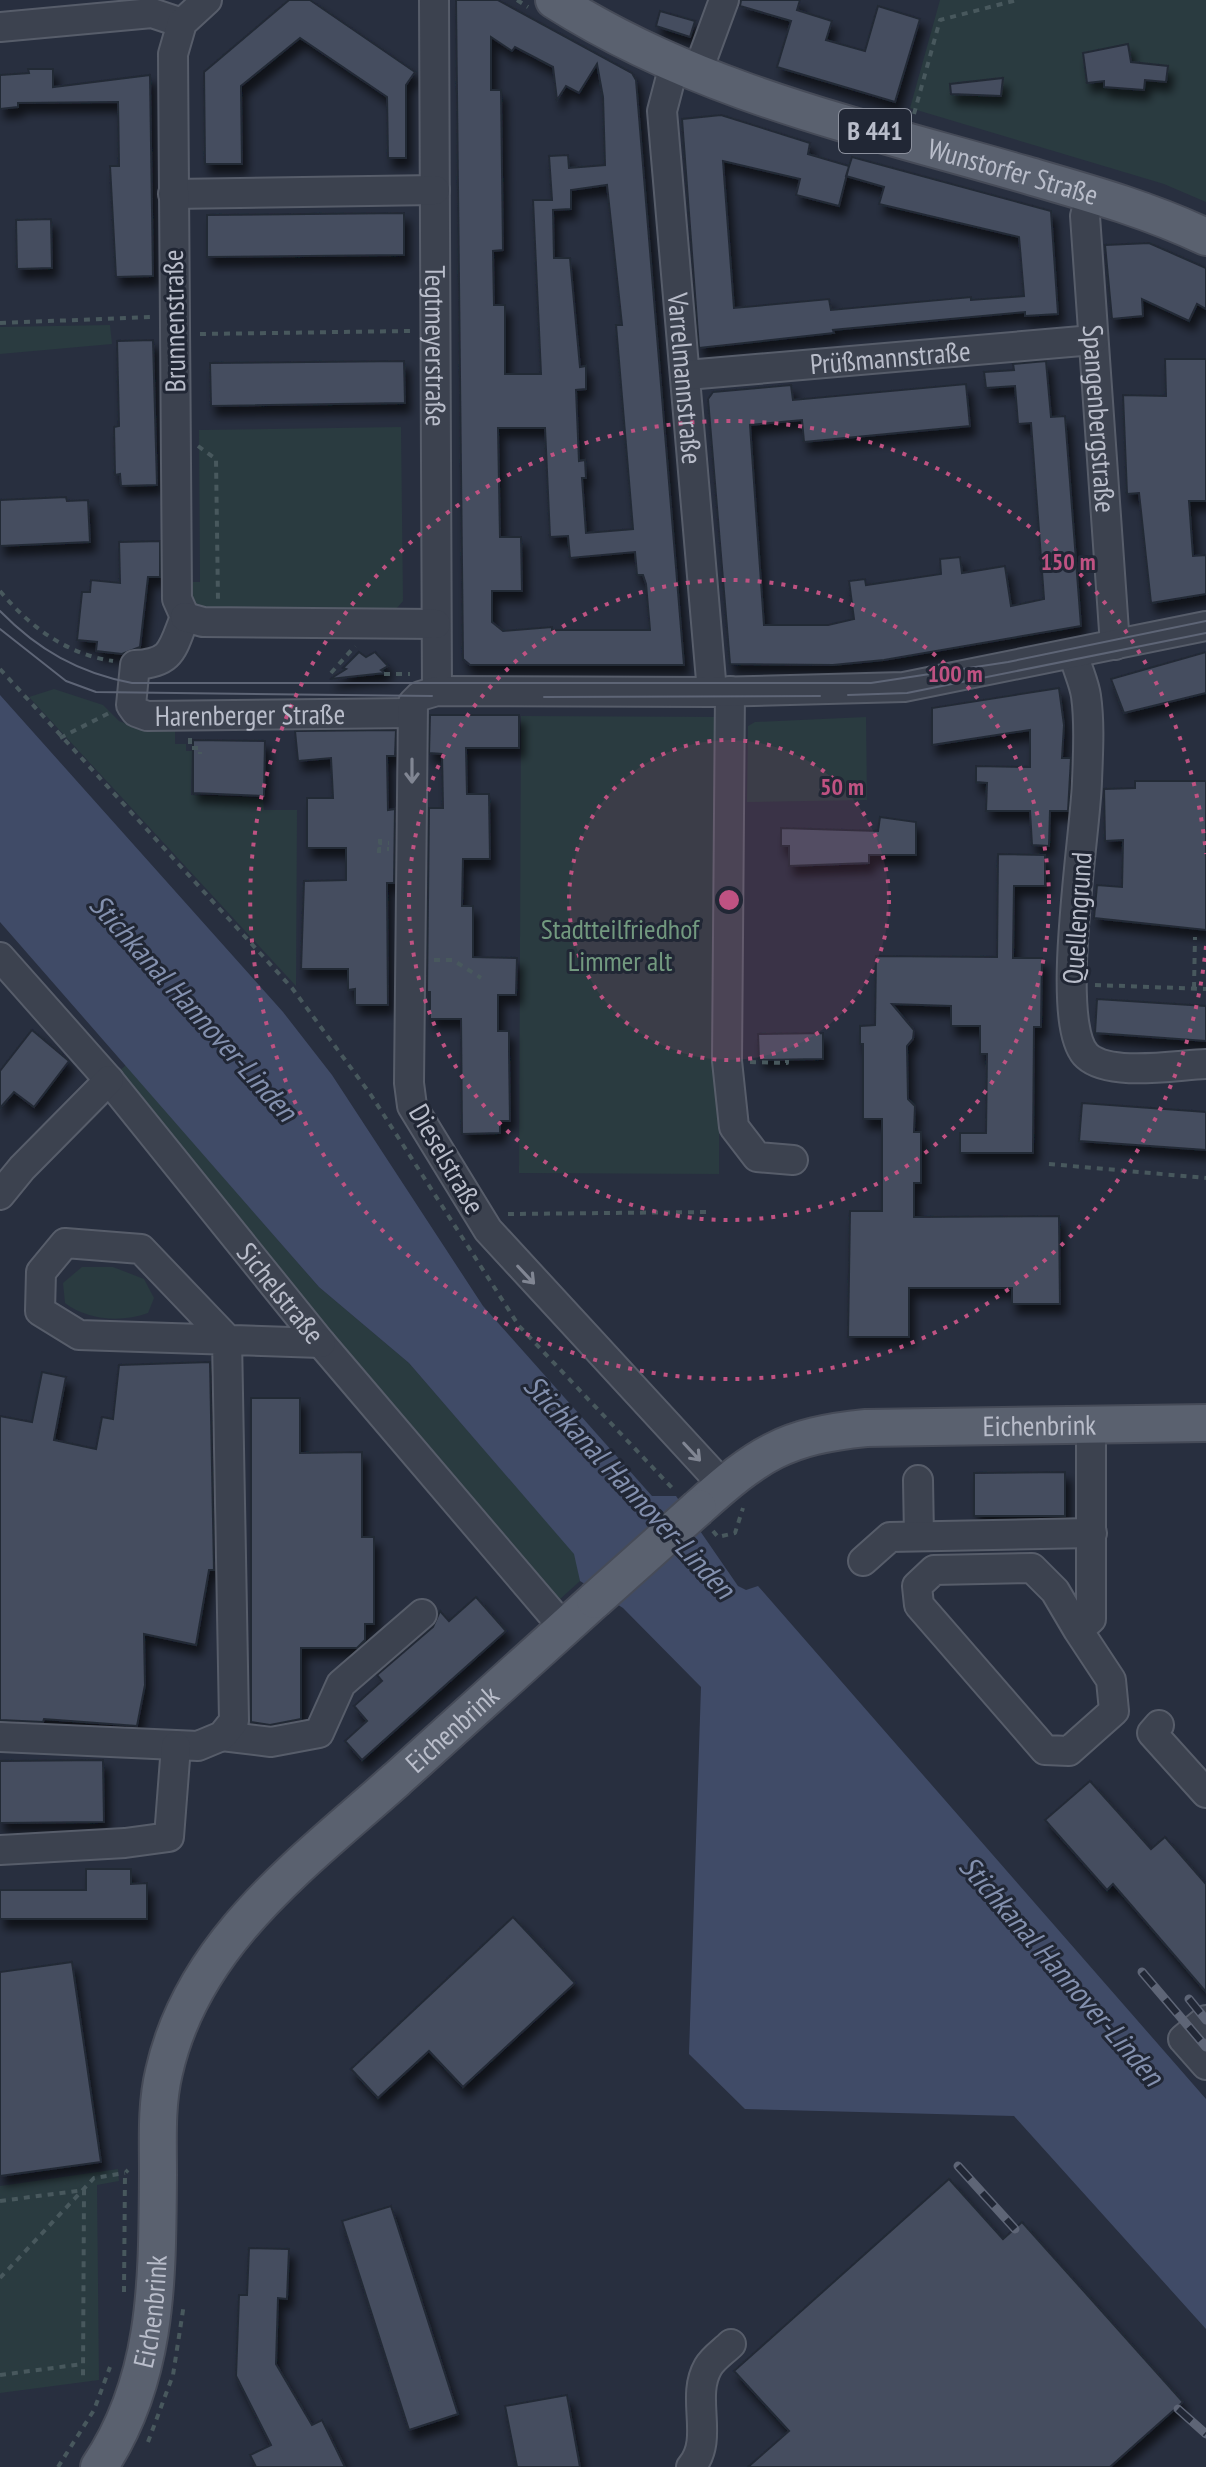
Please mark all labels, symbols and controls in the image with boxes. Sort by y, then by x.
road number: B 441 [839,109,911,153]
street label: Wunstorfer Straße [924,129,1103,213]
street label: Brunnenstraße [154,249,193,393]
street label: Tegtmeyerstraße [417,265,455,427]
street label: Varrelmannstraße [660,290,711,466]
street label: Spangenbergstraße [1075,323,1125,514]
street label: Prüßmannstraße [809,332,972,382]
text: 150 m [1040,546,1096,577]
text: 100 m [927,658,983,689]
street label: Harenberger Straße [155,695,345,734]
one-way arrow [404,757,420,784]
text: 50 m [820,771,864,802]
street label: Quellengrund [1053,851,1100,985]
water label: Stichkanal Hannover-Linden [82,885,308,1130]
centre of rings [715,886,743,914]
park label: Stadtteilfriedhof Limmer alt [541,910,701,979]
street label: Dieselstraße [401,1097,494,1220]
street label: Sichelstraße [229,1235,333,1351]
one-way arrow [516,1264,534,1284]
water label: Stichkanal Hannover-Linden [516,1366,745,1608]
street label: Eichenbrink [982,1406,1096,1444]
one-way arrow [683,1441,701,1461]
street label: Eichenbrink [397,1677,506,1780]
water label: Stichkanal Hannover-Linden [952,1847,1174,2095]
street label: Eichenbrink [124,2254,175,2371]

